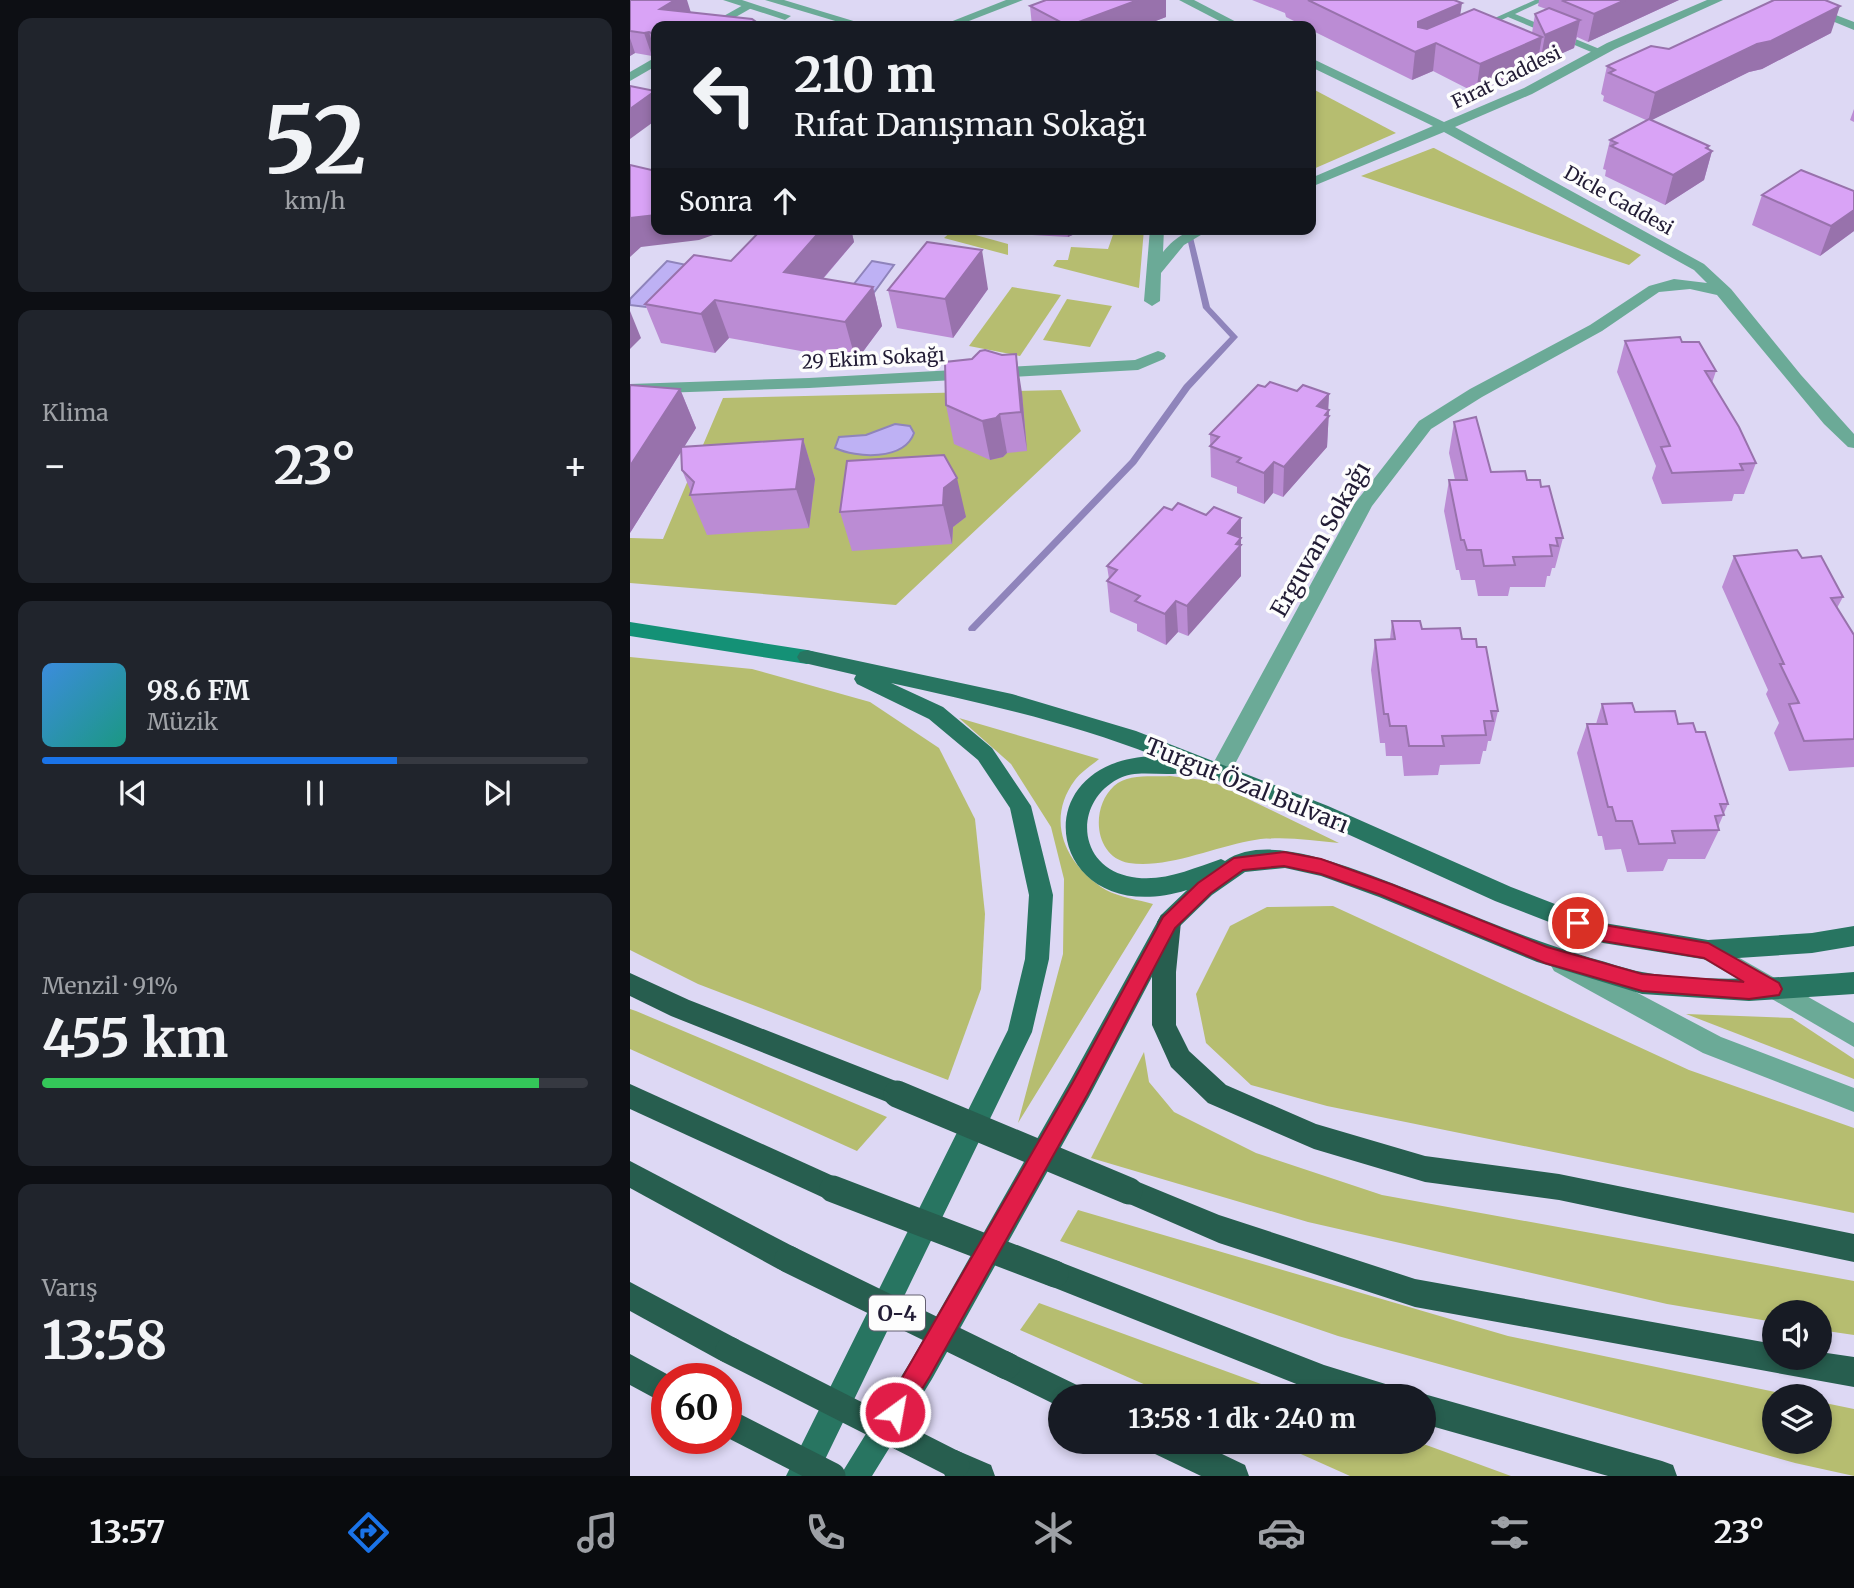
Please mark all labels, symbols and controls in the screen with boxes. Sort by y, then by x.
street label: Fırat Caddesi [1447,40,1565,114]
text: 210 m [794,44,935,105]
icon: left [679,49,770,140]
text: 52 [263,83,367,198]
text: Rıfat Danışman Sokağı [794,105,1147,145]
street label: Dicle Caddesi [1560,160,1678,240]
icon: ahead [766,182,804,220]
text: Sonra [679,185,752,218]
text: km/h [285,186,345,215]
street label: 29 Ekim Sokağı [801,342,945,374]
text: Klima [42,398,109,427]
text: 23° [274,433,356,498]
text: − [42,442,67,489]
text: + [563,442,588,489]
street label: Erguvan Sokağı [1264,456,1376,622]
text: 98.6 FM [147,674,250,707]
text: Müzik [147,707,218,736]
street label: Turgut Özal Bulvarı [1141,731,1353,839]
icon: previous [114,774,152,812]
icon: pause [296,774,334,812]
icon: next [478,774,516,812]
pin [1548,893,1608,953]
icon: arrive [1559,904,1597,942]
text: Menzil · 91% [42,971,178,1000]
text: 455 km [42,1006,228,1071]
text: Varış [42,1273,98,1302]
road number: O-4 [869,1296,925,1330]
map controls [1762,1300,1832,1454]
button: sound [1762,1300,1832,1370]
text: 13:58 [42,1308,167,1373]
speed limit sign: 60 [651,1363,742,1454]
position arrow [858,1375,932,1449]
button: layers [1762,1384,1832,1454]
text: 13:58 · 1 dk · 240 m [1128,1402,1356,1435]
icon: directions [344,1508,393,1557]
icon: music [573,1508,622,1557]
icon: phone [801,1508,850,1557]
icon: climate [1029,1508,1078,1557]
icon: car [1257,1508,1306,1557]
icon: filters [1485,1508,1534,1557]
text: 13:57 [90,1512,165,1552]
text: 23° [1714,1512,1764,1552]

